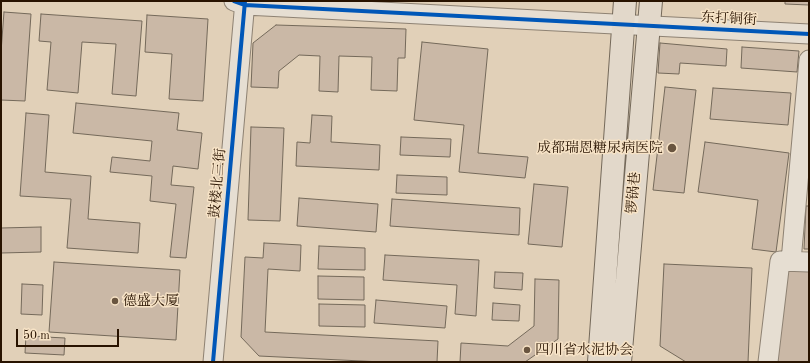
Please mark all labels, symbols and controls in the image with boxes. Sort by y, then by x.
street label: 东打铜街 [701,9,757,29]
place label: 成都瑞恩糖尿病医院 [537,140,663,156]
marker: 成都瑞恩糖尿病医院 [666,142,678,154]
street label: 鼓楼北三街 [207,147,229,219]
street label: 锣锅巷 [624,171,644,215]
place label: 德盛大厦 [123,293,179,309]
marker: 德盛大厦 [110,296,120,306]
scale bar [18,321,121,347]
text: 50 m [23,330,50,342]
place label: 四川省水泥协会 [535,342,633,358]
marker: 四川省水泥协会 [522,345,532,355]

